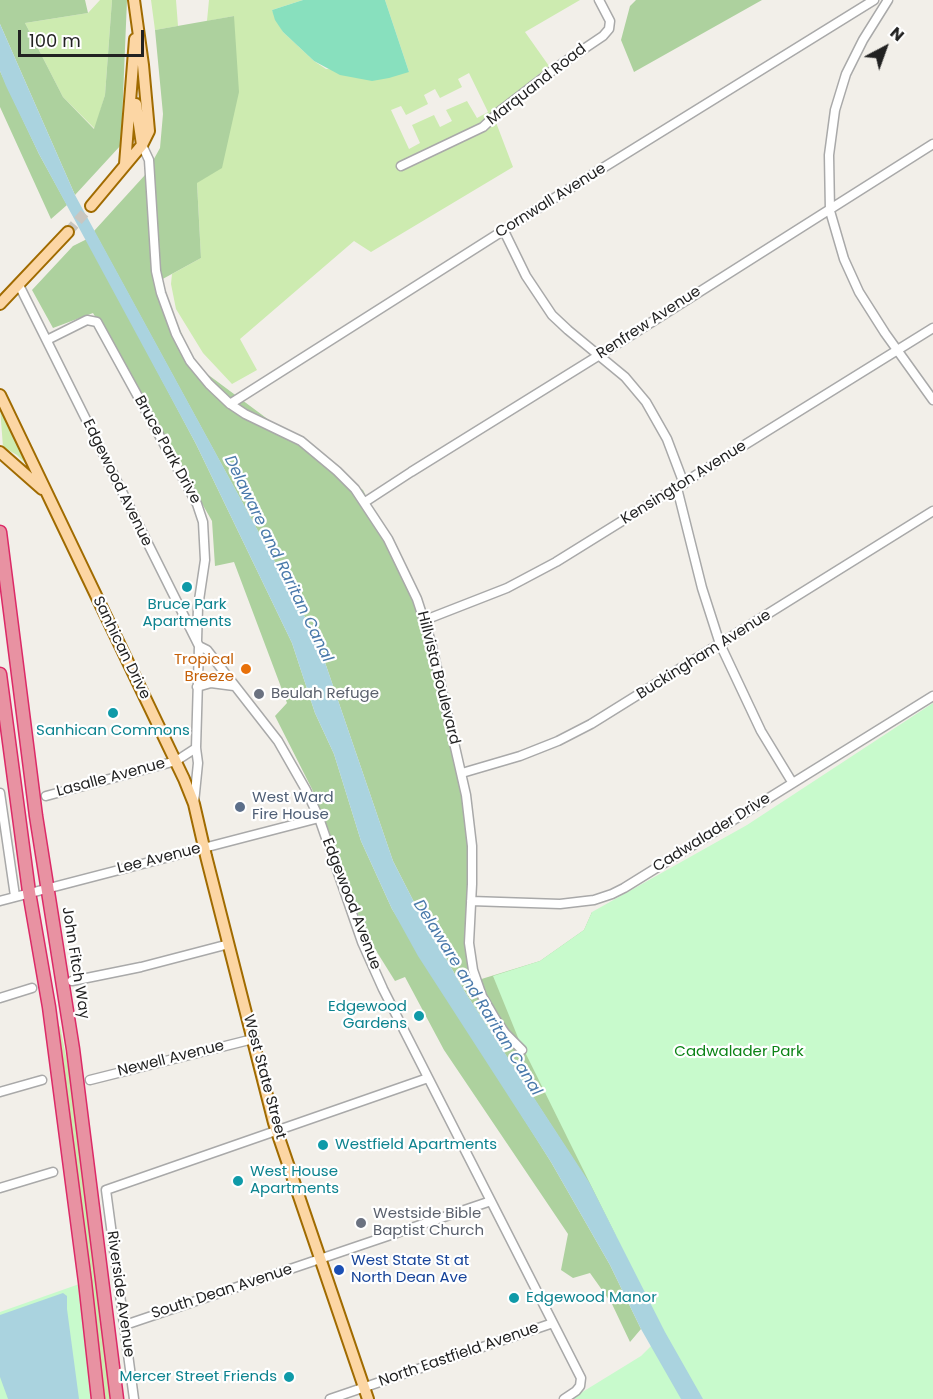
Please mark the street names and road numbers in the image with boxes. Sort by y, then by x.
street label: Marquand Road [484,41,590,129]
street label: Cornwall Avenue [493,160,609,242]
street label: Renfrew Avenue [594,283,704,363]
street label: Bruce Park Drive [130,393,204,507]
street label: Edgewood Avenue [78,416,156,550]
street label: Kensington Avenue [618,437,750,529]
street label: Sanhican Drive [88,594,154,702]
street label: Buckingham Avenue [634,606,774,704]
street label: Hillvista Boulevard [413,610,463,746]
street label: Lasalle Avenue [55,755,167,801]
street label: Cadwalader Drive [650,790,774,876]
street label: Edgewood Avenue [318,836,384,972]
street label: Lee Avenue [115,840,203,878]
street label: John Fitch Way [57,906,93,1020]
street label: West State Street [239,1013,289,1141]
street label: Newell Avenue [116,1037,226,1081]
street label: Riverside Avenue [102,1230,138,1358]
street label: South Dean Avenue [149,1261,295,1323]
street label: North Eastfield Avenue [377,1319,541,1391]

